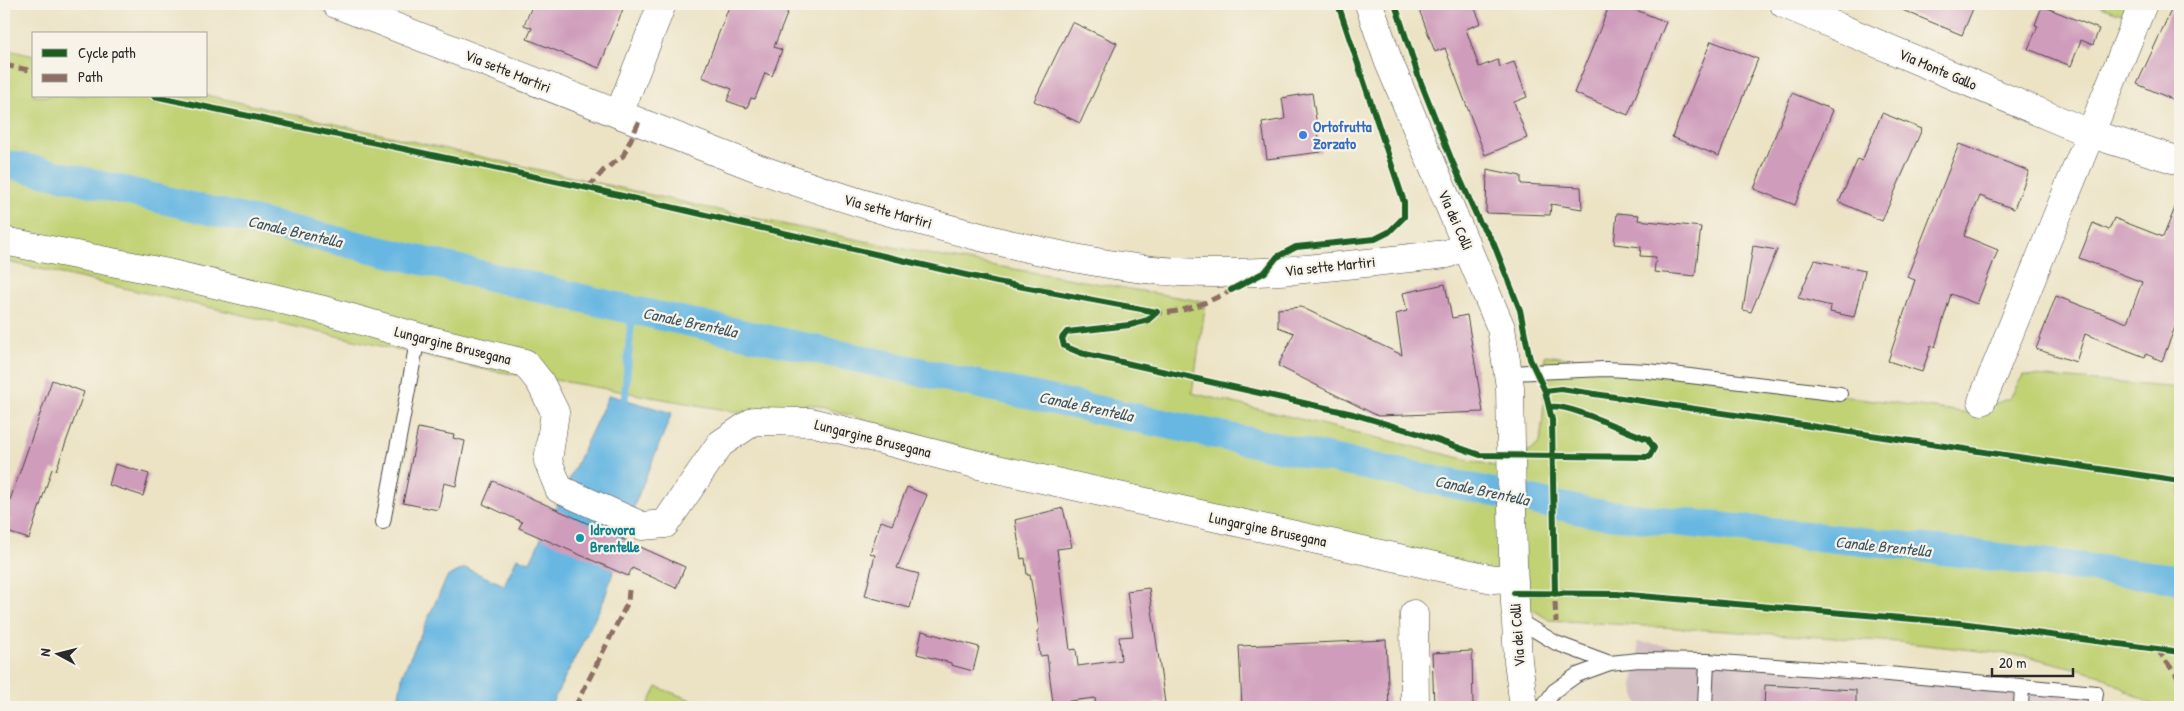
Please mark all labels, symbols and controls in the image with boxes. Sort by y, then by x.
legend [32,32,208,98]
text: Cycle path [78,42,136,63]
street label: Via Monte Gallo [1896,43,1980,95]
street label: Via sette Martiri [462,44,554,98]
text: Path [78,66,103,87]
place label: Ortofrutta Zorzato [1313,116,1372,154]
marker: Ortofrutta Zorzato [1297,129,1309,141]
street label: Via dei Colli [1433,187,1479,253]
street label: Via sette Martiri [841,188,935,234]
water label: Canale Brentella [246,210,346,253]
street label: Via sette Martiri [1284,251,1376,281]
water label: Canale Brentella [641,301,741,343]
street label: Lungargine Brusegana [393,320,514,370]
water label: Canale Brentella [1037,385,1137,427]
street label: Lungargine Brusegana [813,413,934,463]
water label: Canale Brentella [1433,469,1533,511]
street label: Lungargine Brusegana [1207,506,1329,552]
place label: Idrovora Brentelle [590,519,640,557]
water label: Canale Brentella [1834,530,1933,562]
marker: Idrovora Brentelle [574,532,586,544]
street label: Via dei Colli [1504,602,1530,668]
north arrow [32,628,82,678]
scale bar [1992,646,2073,678]
text: N [35,647,55,657]
text: 20 m [1999,652,2026,673]

